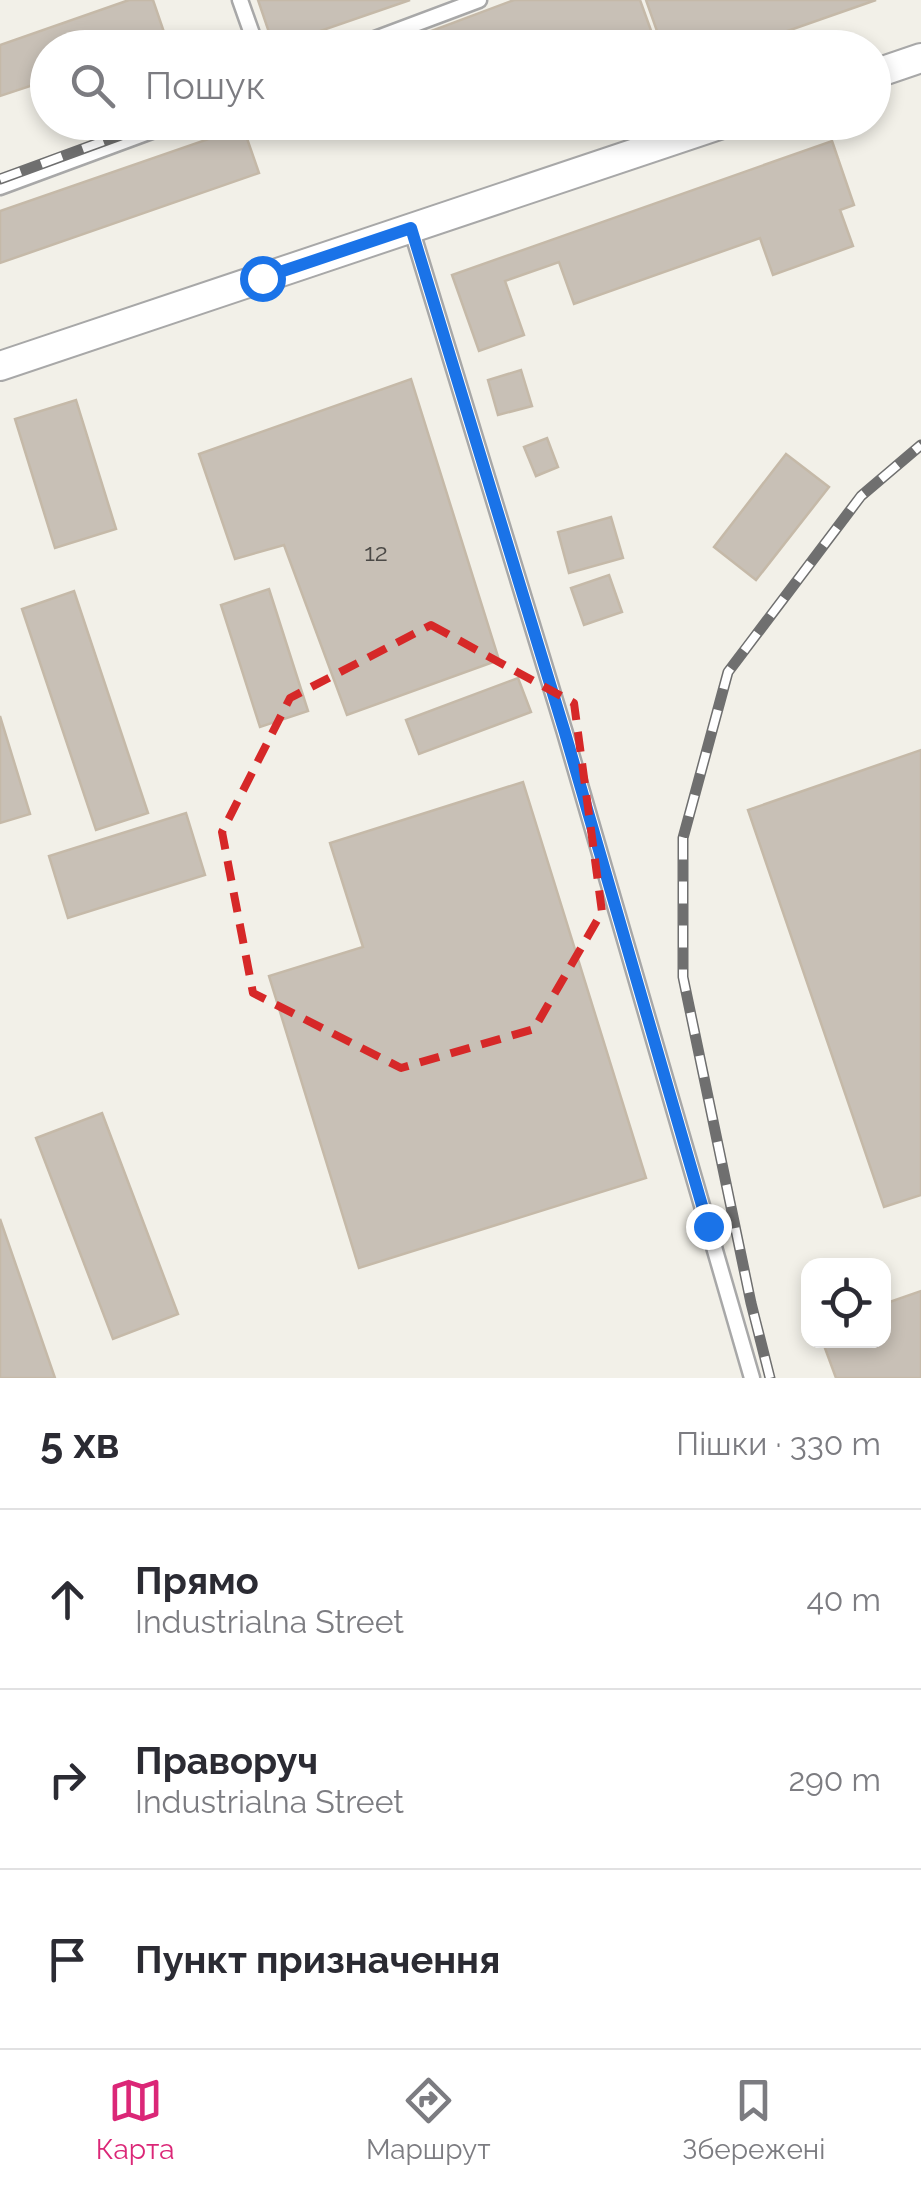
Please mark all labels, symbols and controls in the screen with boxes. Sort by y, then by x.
search box [30,30,891,140]
icon: search [65,58,120,113]
text: Пошук [145,63,265,108]
route start [240,256,286,302]
house number: 12 [364,537,388,567]
route end [686,1204,732,1250]
map controls [801,1258,891,1348]
button: locate [801,1258,891,1348]
text: 5 хв [40,1419,119,1468]
text: Пішки · 330 m [676,1425,881,1462]
text: Прямо [135,1558,259,1603]
icon: ahead [40,1572,95,1627]
text: 40 m [806,1581,881,1618]
text: Industrialna Street [135,1603,404,1640]
text: Праворуч [135,1738,318,1783]
icon: right [40,1752,95,1807]
text: 290 m [788,1761,881,1798]
text: Industrialna Street [135,1783,404,1820]
icon: arrive [40,1932,95,1987]
text: Пункт призначення [135,1937,500,1982]
tab: Карта [96,2073,175,2166]
tab: Маршрут [366,2073,491,2166]
tab: Збережені [682,2073,825,2166]

